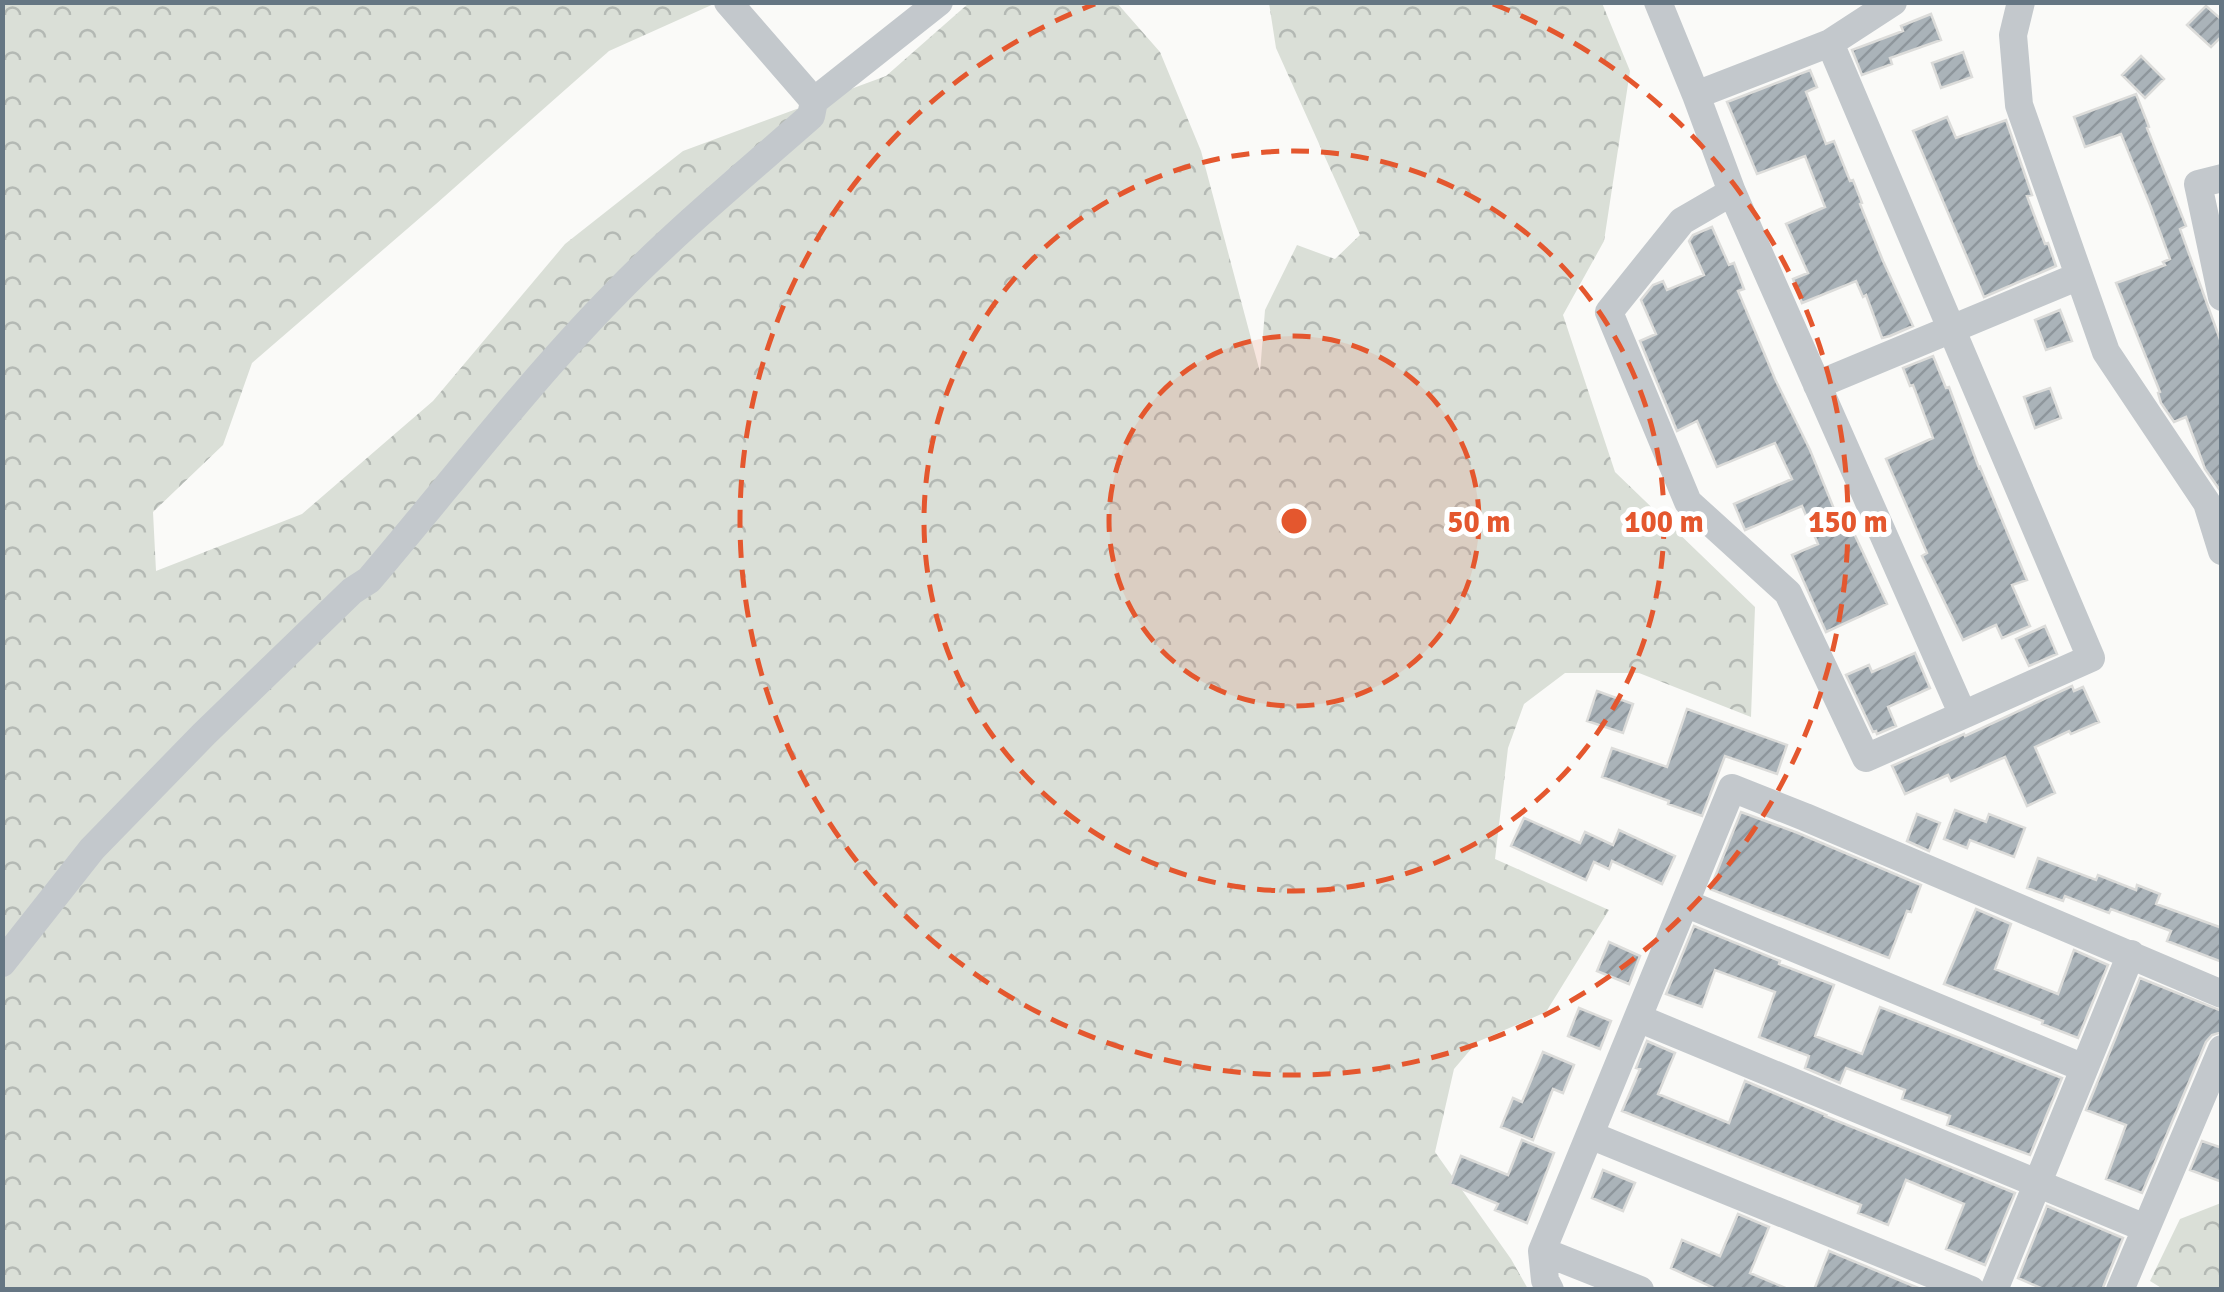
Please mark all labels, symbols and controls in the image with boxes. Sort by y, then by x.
centre of rings [1276,503,1312,539]
text: 50 m [1447,504,1511,541]
text: 100 m [1624,504,1704,541]
text: 150 m [1808,504,1888,541]

